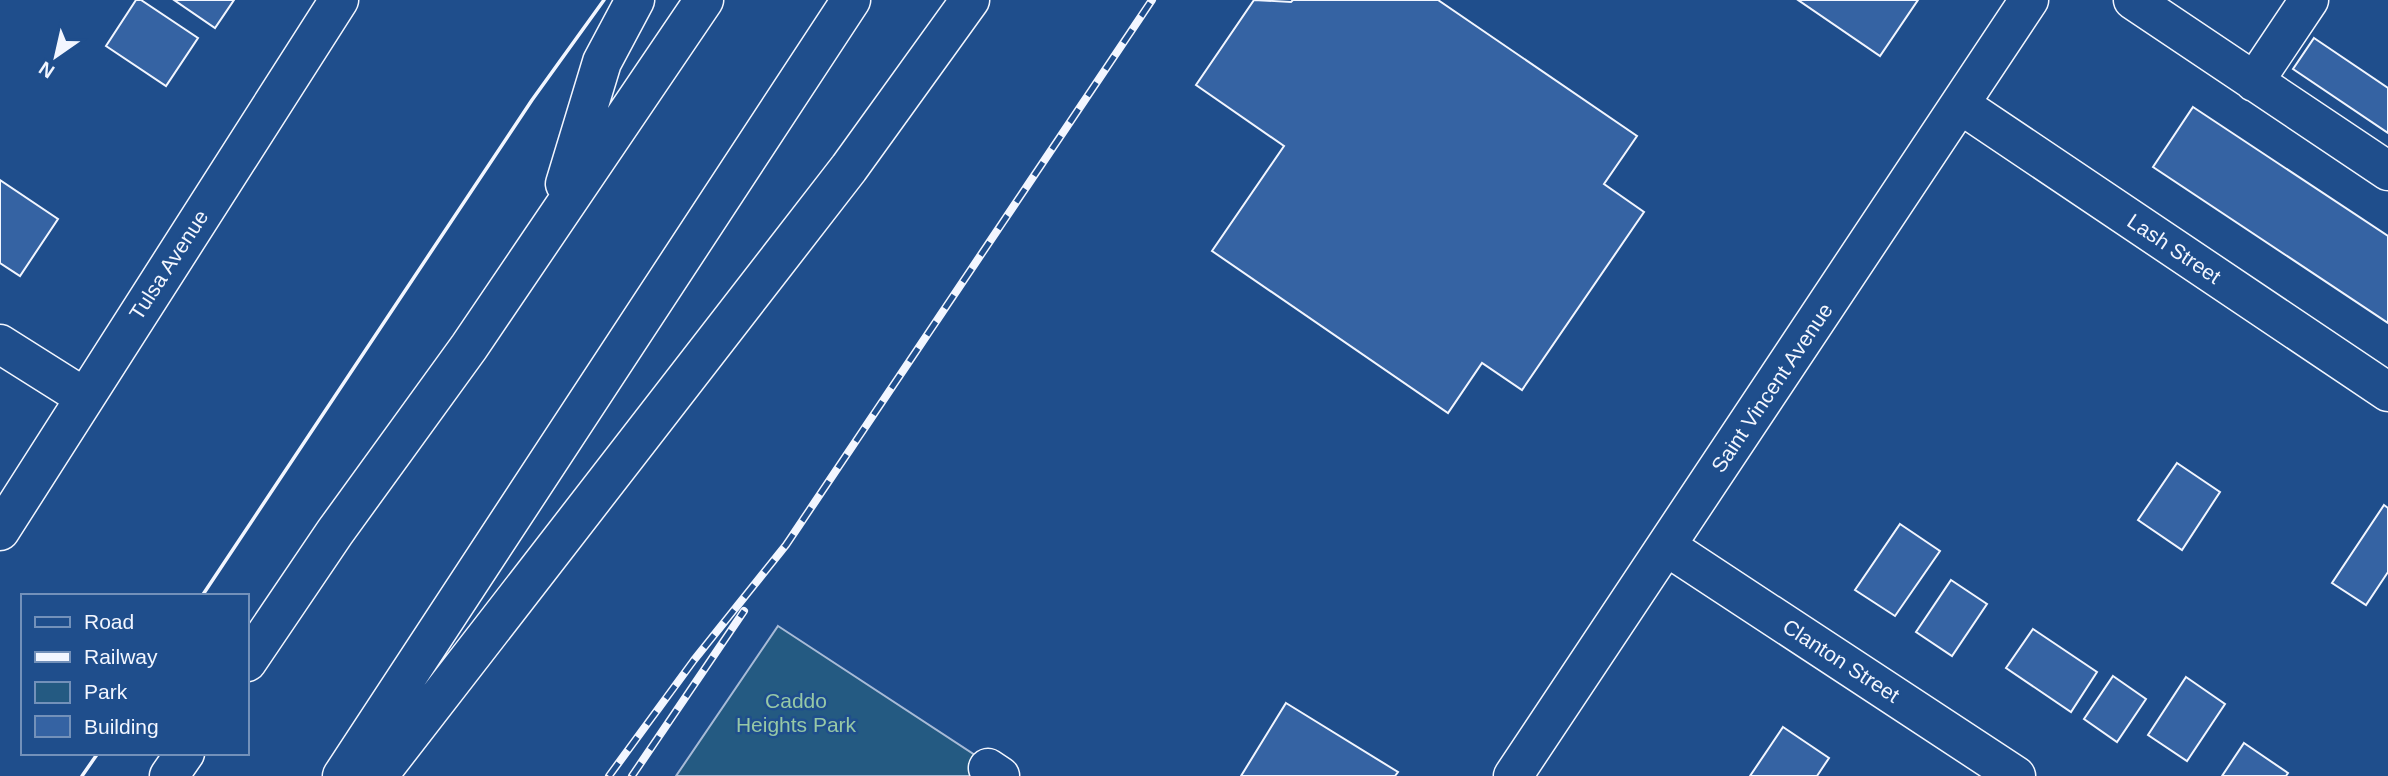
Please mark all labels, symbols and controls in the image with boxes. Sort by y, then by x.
north arrow [21,21,91,91]
text: N [35,57,58,82]
street label: Tulsa Avenue [125,206,213,324]
street label: Lash Street [2123,209,2225,288]
street label: Saint Vincent Avenue [1706,299,1837,477]
legend [21,594,248,755]
text: Road [84,610,134,633]
street label: Clanton Street [1779,614,1904,707]
text: Railway [84,645,158,668]
text: Park [84,680,128,703]
park label: Caddo Heights Park [736,689,857,736]
text: Building [84,715,159,738]

